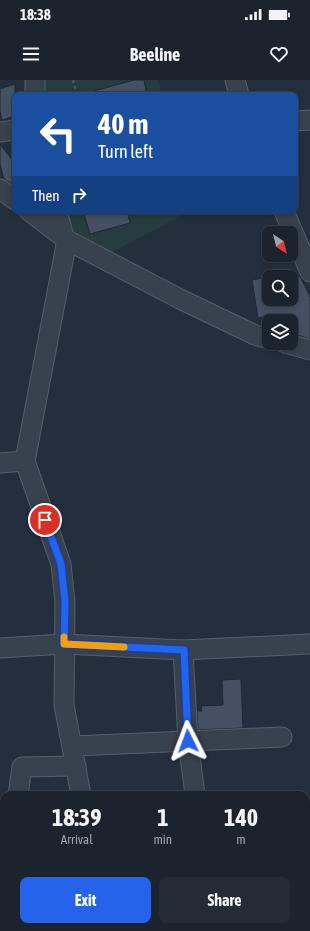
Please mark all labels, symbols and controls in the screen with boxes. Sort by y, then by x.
text: 18:38 [20,6,51,23]
icon: menu [20,43,42,65]
icon: heart [268,43,290,65]
text: Beeline [130,44,180,65]
icon: left [32,108,84,160]
text: 40 m [98,108,148,140]
text: Turn left [98,141,153,162]
icon: right [68,184,90,206]
text: Then [32,187,60,204]
north arrow [262,226,298,262]
map controls [262,226,298,350]
button: search [262,270,298,306]
button: layers [262,314,298,350]
pin [28,503,62,537]
icon: arrive [34,509,56,531]
position arrow [167,720,209,762]
text: 18:39 [52,804,101,831]
text: 1 [157,804,168,831]
text: 140 [224,804,258,831]
text: Arrival [61,832,93,847]
text: min [153,832,172,847]
text: m [236,832,246,847]
button: Exit [20,877,151,923]
button: Share [159,877,290,923]

